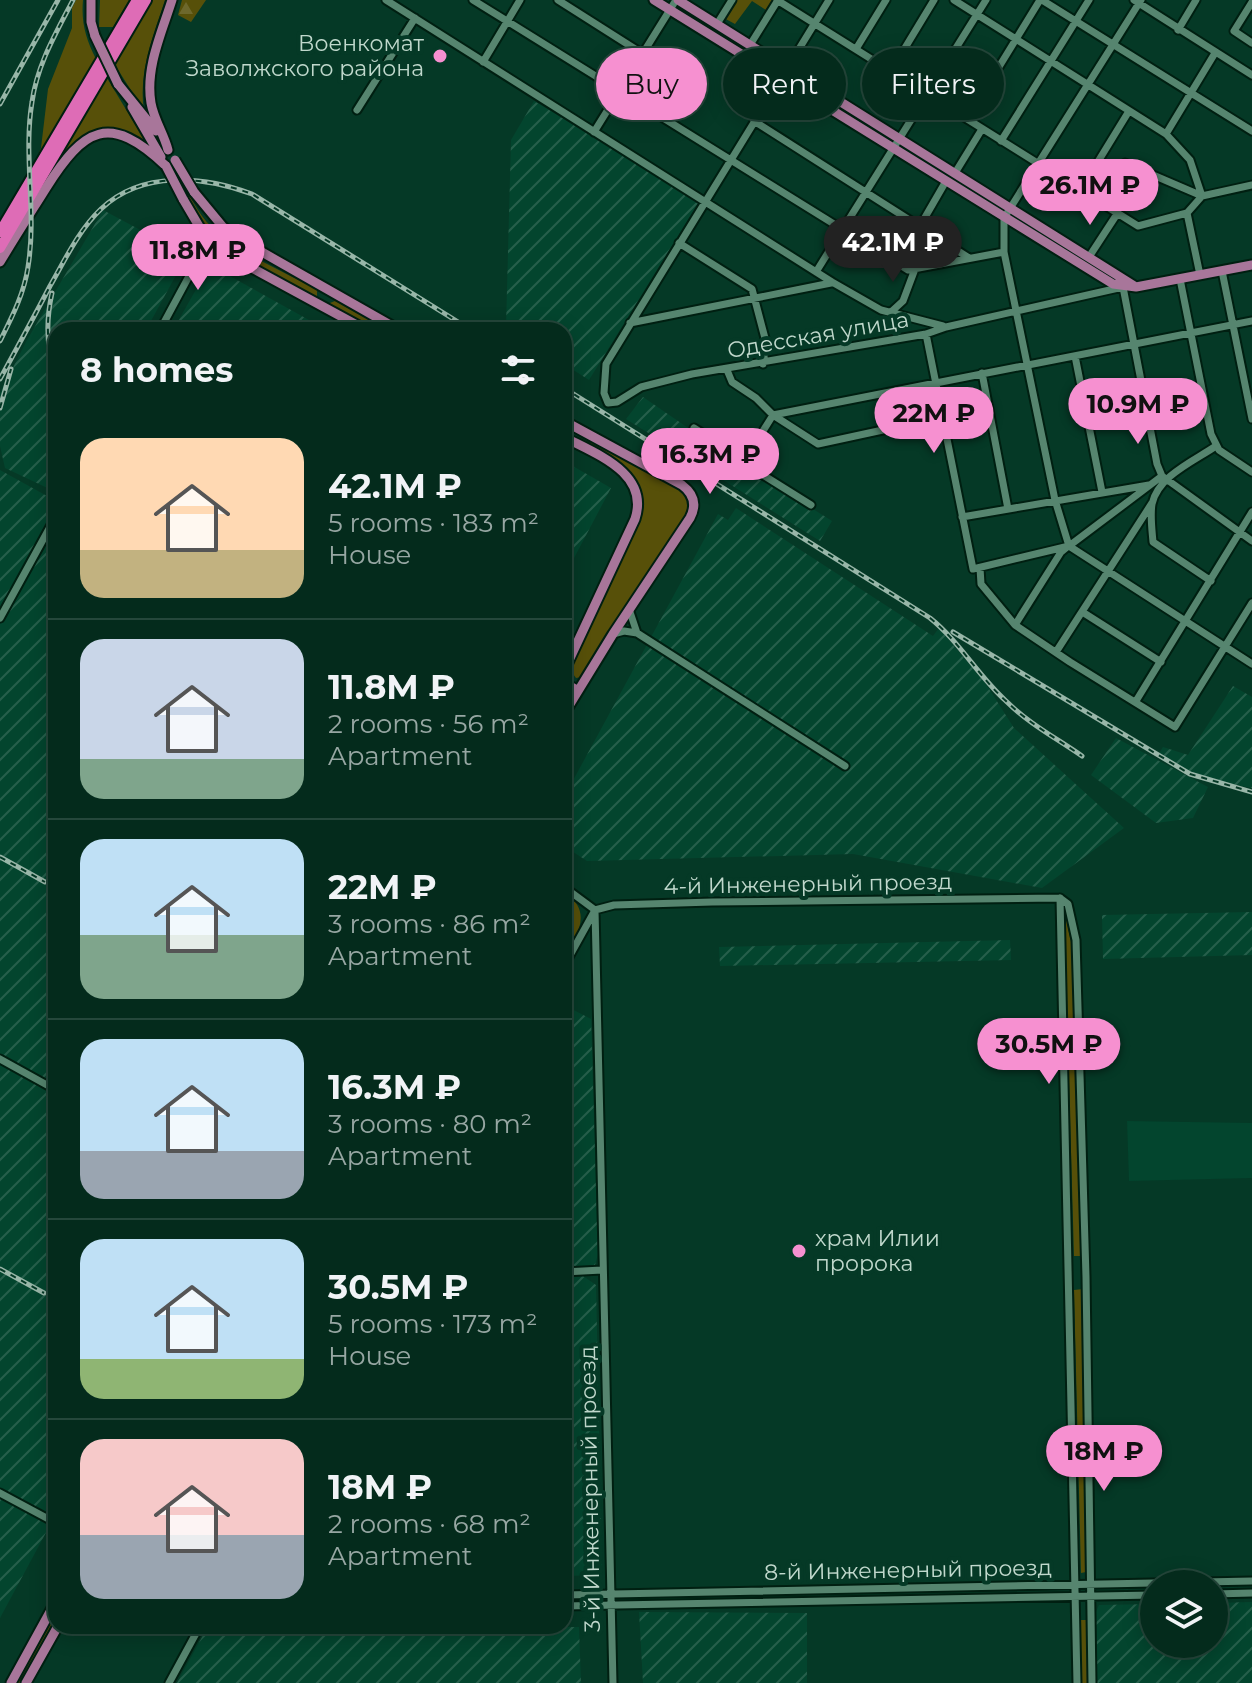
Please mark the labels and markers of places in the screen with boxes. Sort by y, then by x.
place label: Военкомат Заволжского района [185,30,425,82]
marker: Военкомат Заволжского района [431,47,449,65]
pin: 26.1M ₽ [1016,159,1164,227]
pin: 42.1M ₽ [819,216,967,284]
pin: 11.8M ₽ [124,224,272,292]
pin: 10.9M ₽ [1064,378,1212,446]
pin: 22M ₽ [878,387,990,455]
pin: 16.3M ₽ [636,428,784,496]
pin: 30.5M ₽ [975,1018,1123,1086]
place label: храм Илии пророка [815,1225,940,1277]
marker: храм Илии пророка [790,1242,808,1260]
pin: 18M ₽ [1048,1425,1160,1493]

